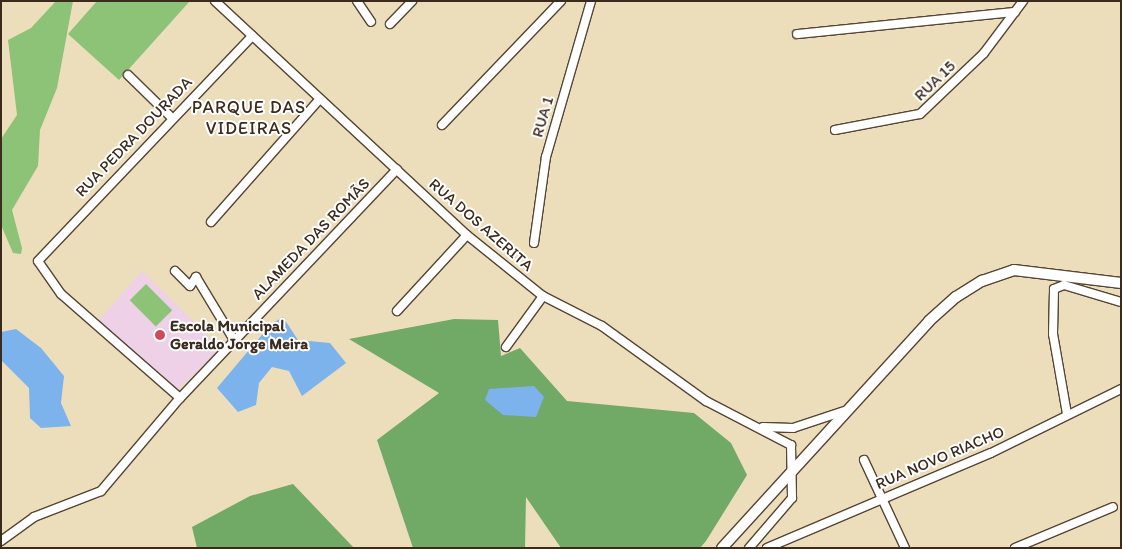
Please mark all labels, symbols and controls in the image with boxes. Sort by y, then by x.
street label: RUA 15 [910,57,960,105]
street label: RUA PEDRA DOURADA [72,73,196,201]
street label: RUA 1 [528,94,558,140]
district label: PARQUE DAS VIDEIRAS [190,97,308,140]
street label: ALAMEDA DAS ROMÃS [248,174,374,304]
street label: RUA DOS AZERITA [425,174,537,276]
place label: Escola Municipal Geraldo Jorge Meira [170,316,308,354]
marker: Escola Municipal Geraldo Jorge Meira [154,329,166,341]
street label: RUA NOVO RIACHO [872,422,1008,494]

